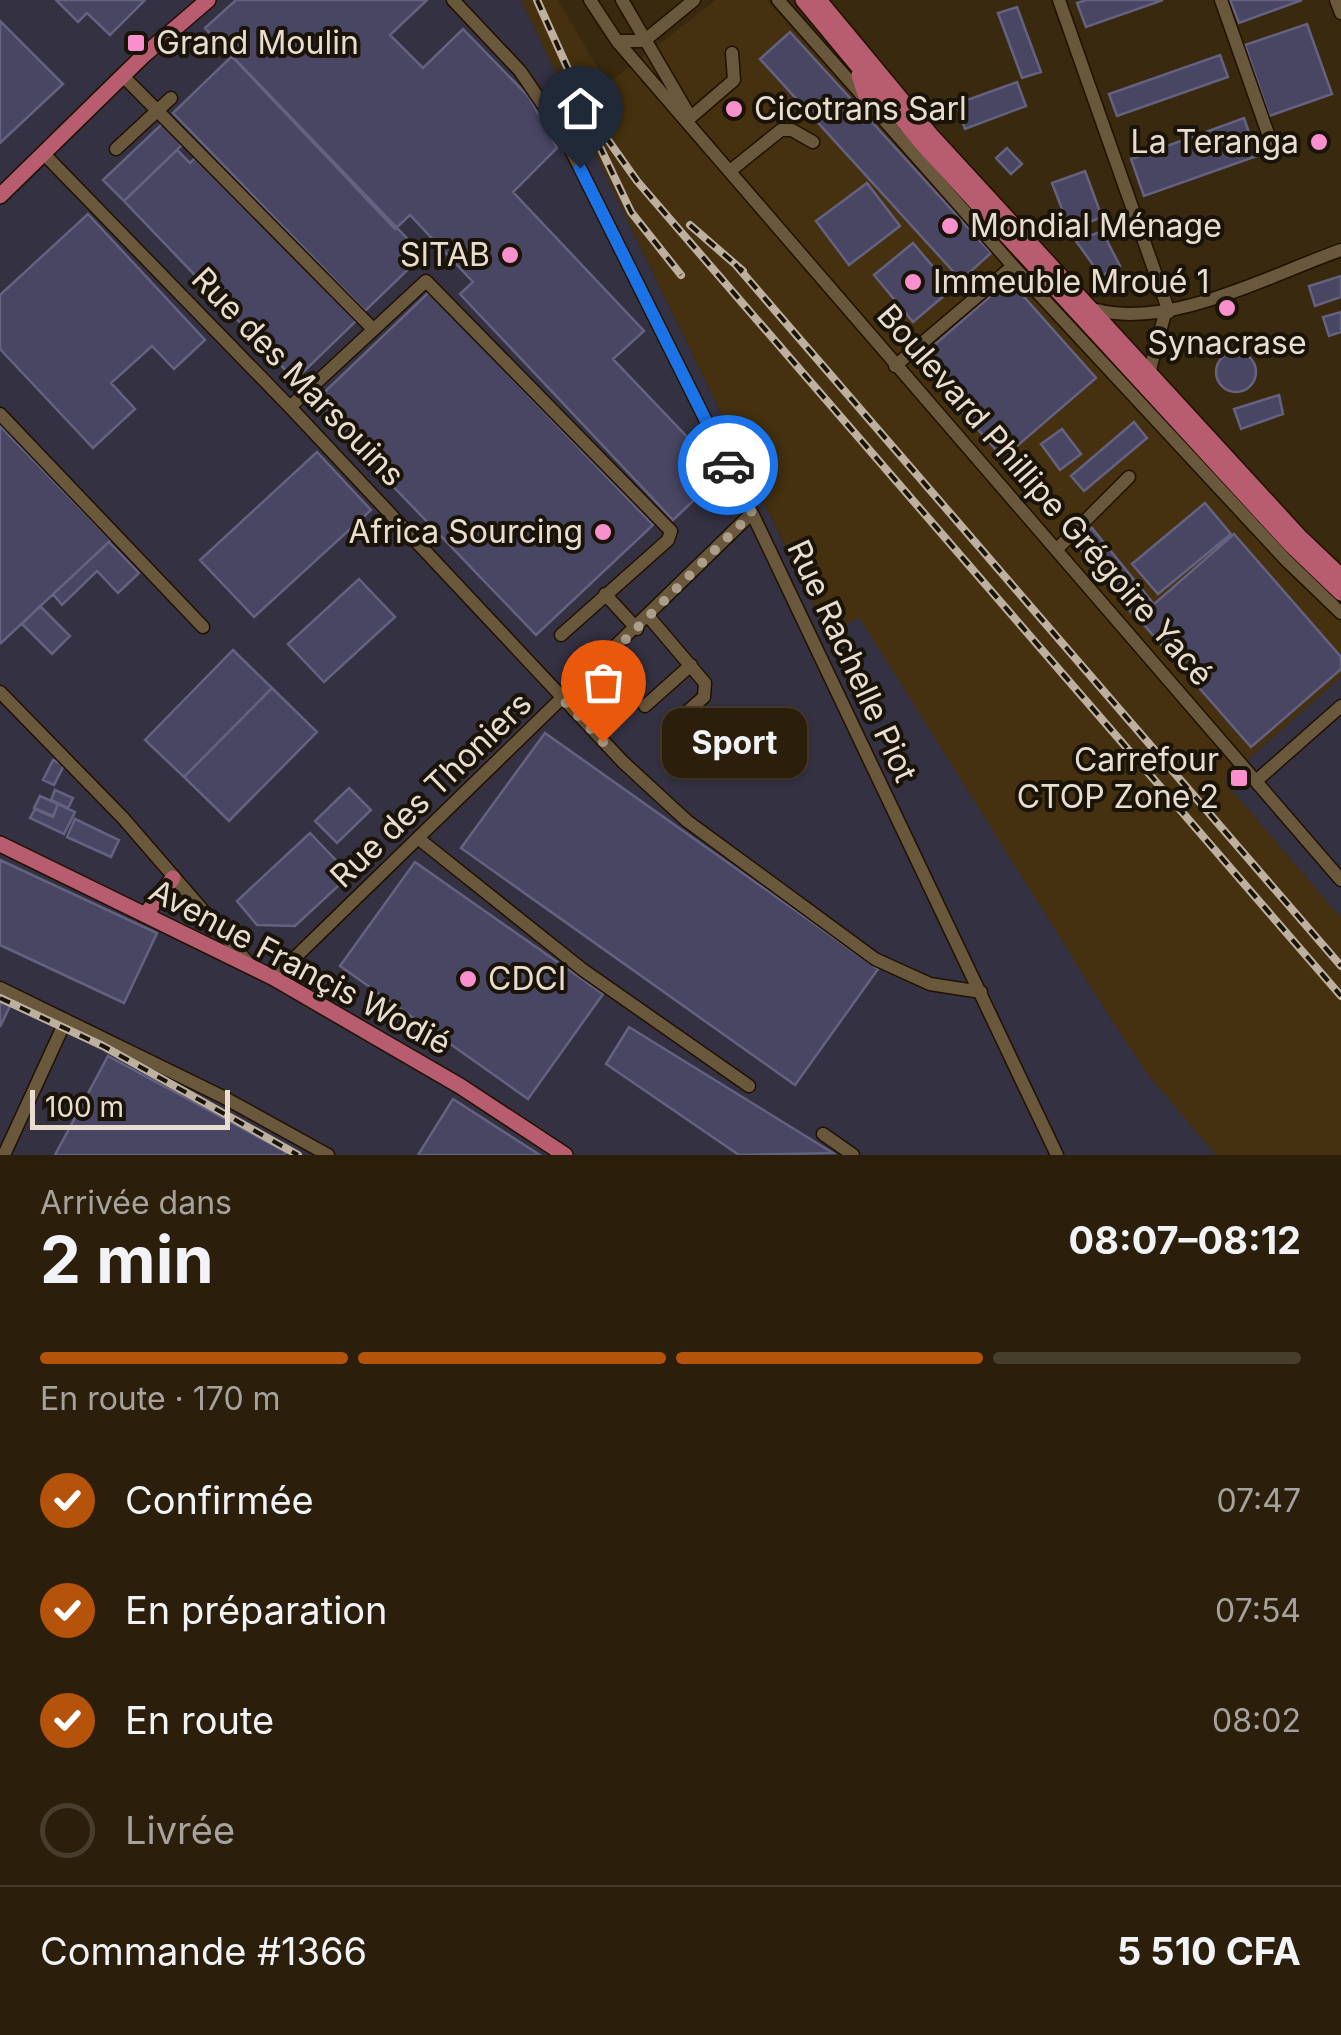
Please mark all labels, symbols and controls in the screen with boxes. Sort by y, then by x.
place label: Grand Moulin [156,23,359,62]
marker: Grand Moulin [125,32,147,54]
pin [538,66,623,169]
icon: home [553,81,608,136]
place label: Cicotrans Sarl [754,89,967,128]
marker: Cicotrans Sarl [723,98,745,120]
place label: La Teranga [1131,122,1299,161]
marker: La Teranga [1308,131,1330,153]
place label: Mondial Ménage [970,206,1222,245]
marker: Mondial Ménage [939,215,961,237]
place label: SITAB [400,235,490,274]
marker: SITAB [499,244,521,266]
street label: Rue des Marsouins [184,259,413,494]
place label: Immeuble Mroué 1 [933,262,1209,301]
marker: Immeuble Mroué 1 [902,271,924,293]
street label: Boulevard Phillipe Grégoire Yacé [869,296,1222,693]
marker: Synacrase [1216,297,1238,319]
place label: Synacrase [1147,323,1307,362]
courier [678,415,778,515]
icon: car [701,438,756,493]
place label: Africa Sourcing [349,512,583,551]
marker: Africa Sourcing [592,521,614,543]
street label: Rue Rachelle Piot [779,534,926,788]
pin [561,640,646,743]
icon: bag [576,655,631,710]
street label: Rue des Thoniers [322,684,539,895]
callout: Sport [663,707,808,777]
text: Sport [691,723,778,762]
place label: Carrefour CTOP Zone 2 [1017,740,1219,816]
marker: Carrefour CTOP Zone 2 [1228,767,1250,789]
street label: Avenue Françis Wodié [143,871,457,1062]
place label: CDCI [488,959,566,998]
marker: CDCI [457,968,479,990]
scale bar [30,1085,230,1130]
text: 100 m [45,1090,124,1124]
text: Arrivée dans [40,1183,232,1222]
text: 08:07–08:12 [1069,1217,1301,1263]
text: 2 min [40,1220,214,1299]
text: En route · 170 m [40,1379,281,1418]
icon: check [40,1473,95,1528]
text: Confirmée [125,1477,314,1523]
text: 07:47 [1216,1481,1301,1520]
icon: check [40,1583,95,1638]
text: En préparation [125,1587,388,1633]
text: 07:54 [1215,1591,1301,1630]
icon: check [40,1693,95,1748]
text: En route [125,1697,274,1743]
text: 08:02 [1212,1701,1301,1740]
text: Livrée [125,1807,235,1853]
text: Commande #1366 [40,1928,367,1974]
text: 5 510 CFA [1117,1928,1301,1974]

